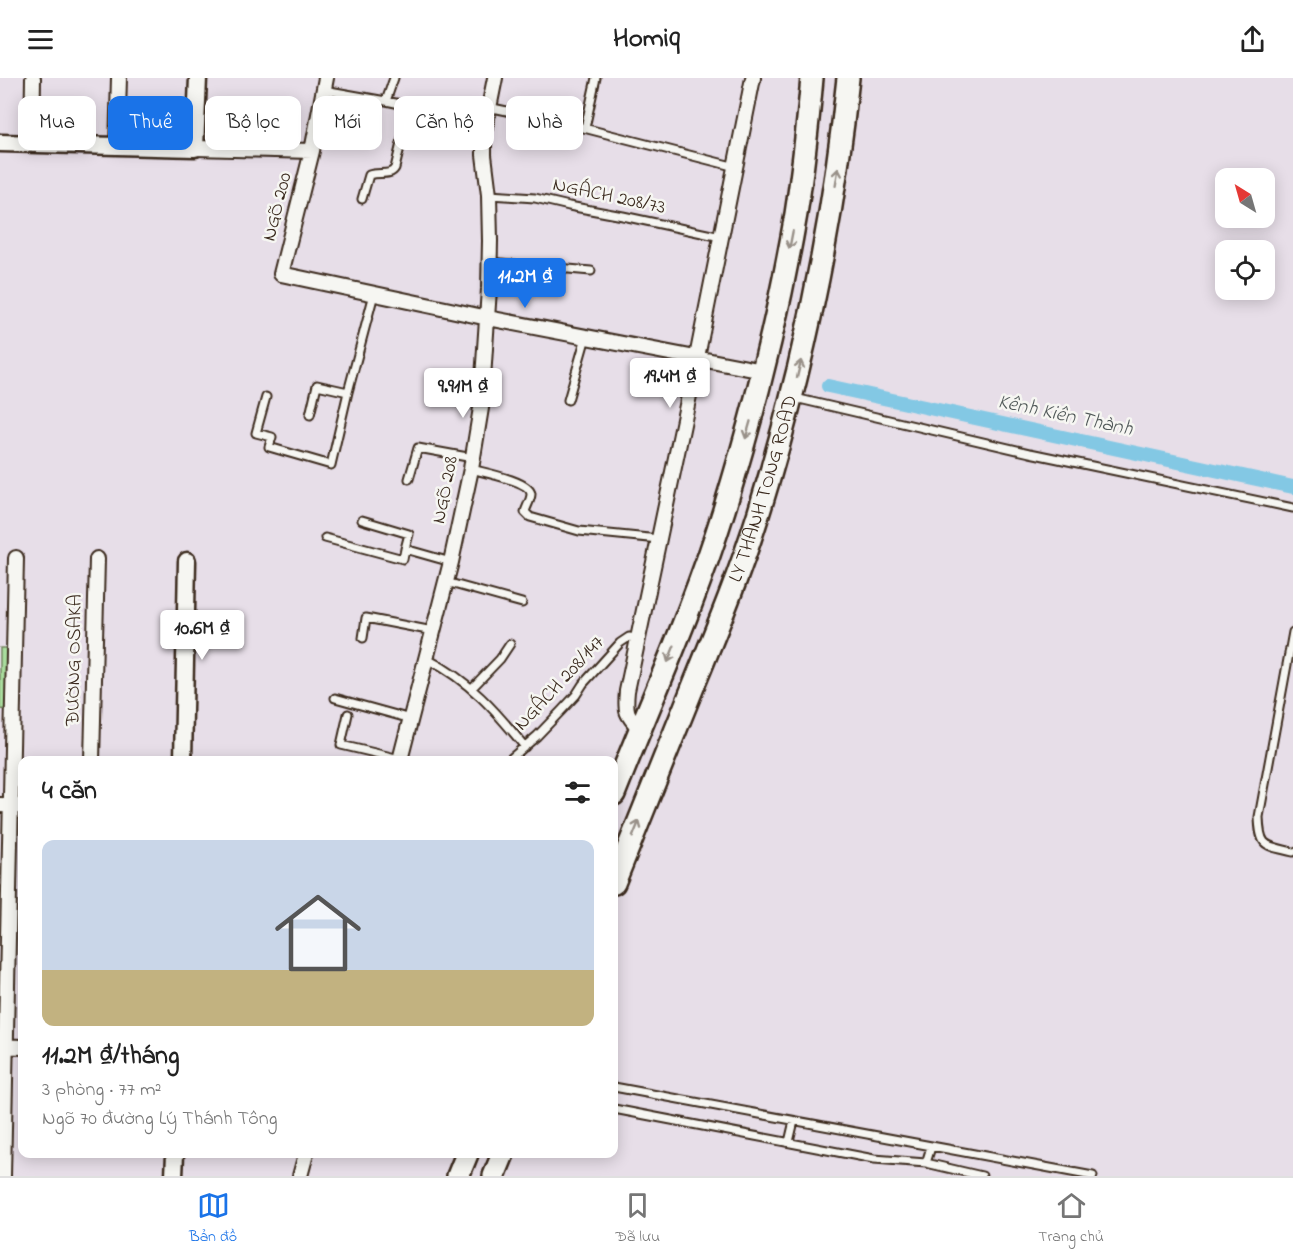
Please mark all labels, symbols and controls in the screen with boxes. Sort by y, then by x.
text: Homiq [613,20,680,59]
icon: menu [24,23,57,56]
icon: share [1236,23,1269,56]
chip: Mua [18,96,96,150]
chip: Thuê [108,96,193,150]
chip: Bộ lọc [205,96,301,150]
chip: Mới [313,96,382,150]
chip: Căn hộ [394,96,494,150]
chip: Nhà [506,96,583,150]
one-way arrow [831,168,842,188]
north arrow [1215,168,1275,228]
map controls [1215,168,1275,300]
street label: NGÕ 200 [255,169,301,244]
street label: NGÁCH 208/73 [550,171,668,223]
one-way arrow [785,230,796,249]
button: locate [1215,240,1275,300]
pin: 11.2M ₫ [470,258,580,309]
text: 11.2M ₫ [498,263,552,292]
pin: 19.4M ₫ [615,358,725,409]
one-way arrow [794,359,805,379]
text: 19.4M ₫ [644,363,696,392]
pin: 9.91M ₫ [408,368,518,419]
text: 9.91M ₫ [438,373,488,402]
water label: Kênh Kiên Thành [995,387,1136,445]
street label: LY THANH TONG ROAD [721,392,806,587]
one-way arrow [741,420,753,439]
street label: NGÕ 208 [425,453,467,527]
street label: ĐƯỜNG OSAKA [59,594,91,727]
pin: 10.6M ₫ [147,610,257,661]
text: 10.6M ₫ [174,615,230,644]
street label: NGÁCH 208/147 [508,630,612,738]
one-way arrow [665,644,676,663]
text: 4 căn [42,773,97,811]
icon: filters [561,776,594,809]
one-way arrow [631,820,642,838]
icon: home [264,879,372,987]
text: 11.2M ₫/tháng [42,1038,180,1076]
text: 3 phòng · 77 m² [42,1076,162,1105]
text: Ngõ 70 đường Lý Thánh Tông [42,1105,278,1134]
tab: Bản đồ [189,1189,237,1249]
tab: Đã lưu [615,1189,660,1249]
tab: Trang chủ [1038,1189,1104,1249]

